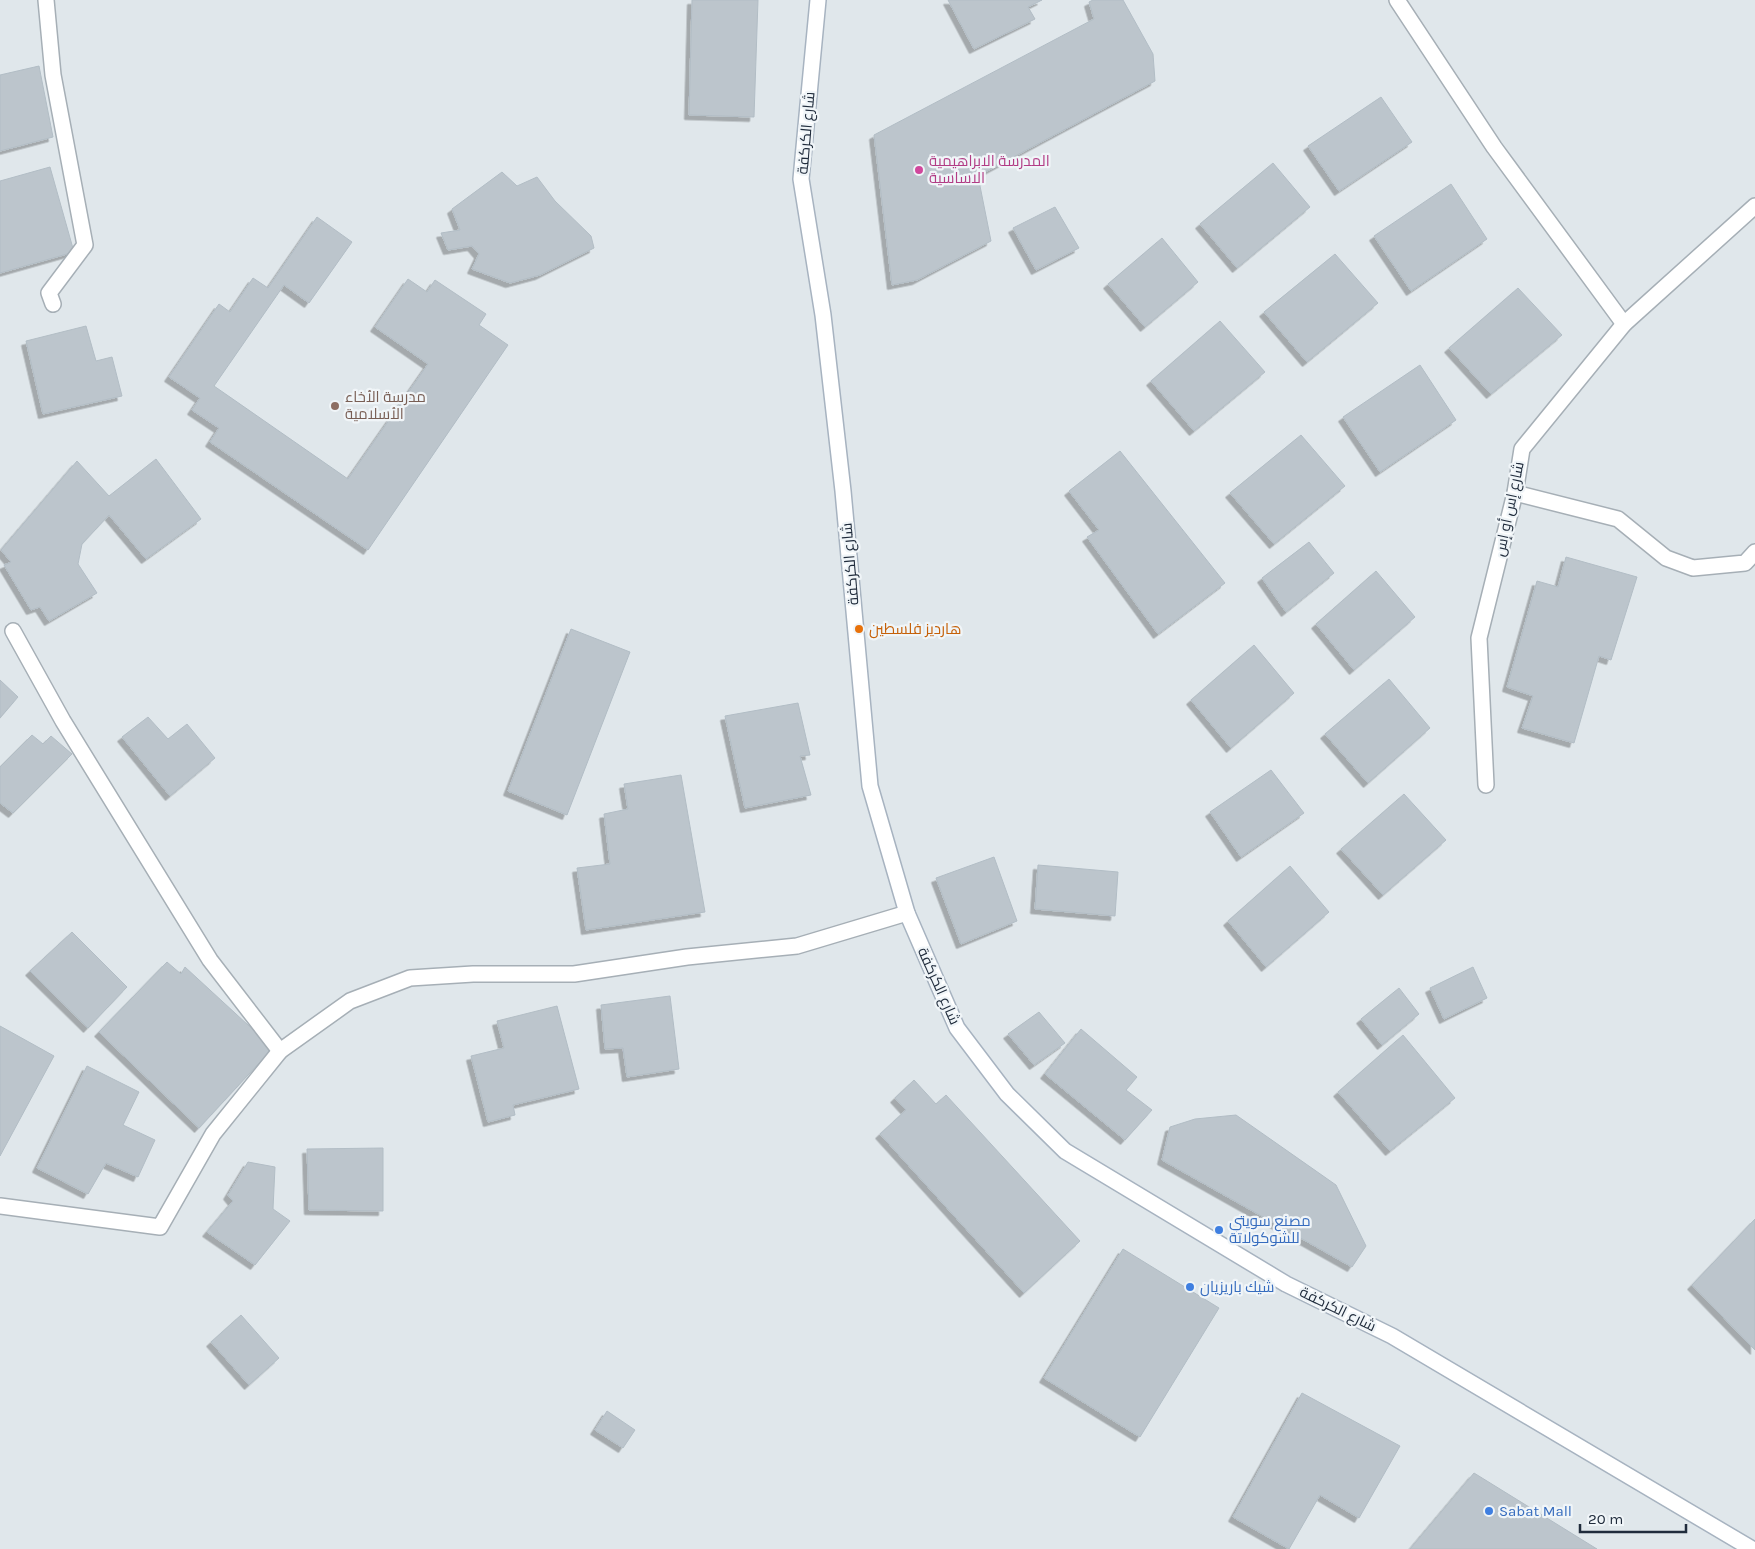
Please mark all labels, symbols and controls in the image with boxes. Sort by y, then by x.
street label: شارع الكركفة [793,91,821,175]
place label: المدرسة الابراهيمية الاساسية [929,152,1050,187]
marker: المدرسة الابراهيمية الاساسية [913,164,925,176]
place label: مدرسة الأخاء الأسلامية [345,388,426,423]
marker: مدرسة الأخاء الأسلامية [329,400,341,412]
street label: شارع إس أو إس [1489,460,1530,558]
street label: شارع الكركفة [837,522,865,606]
place label: هارديز فلسطين [869,620,961,639]
marker: هارديز فلسطين [853,623,865,635]
street label: شارع الكركفة [912,945,964,1028]
place label: مصنع سويتي للشوكولاتة [1229,1212,1311,1247]
marker: مصنع سويتي للشوكولاتة [1213,1224,1225,1236]
place label: شيك باريزيان [1200,1278,1274,1297]
marker: شيك باريزيان [1184,1281,1196,1293]
street label: شارع الكركفة [1296,1283,1379,1337]
place label: Sabat Mall [1499,1502,1572,1520]
scale bar [1580,1502,1686,1534]
marker: Sabat Mall [1483,1505,1495,1517]
text: 20 m [1588,1510,1623,1528]

